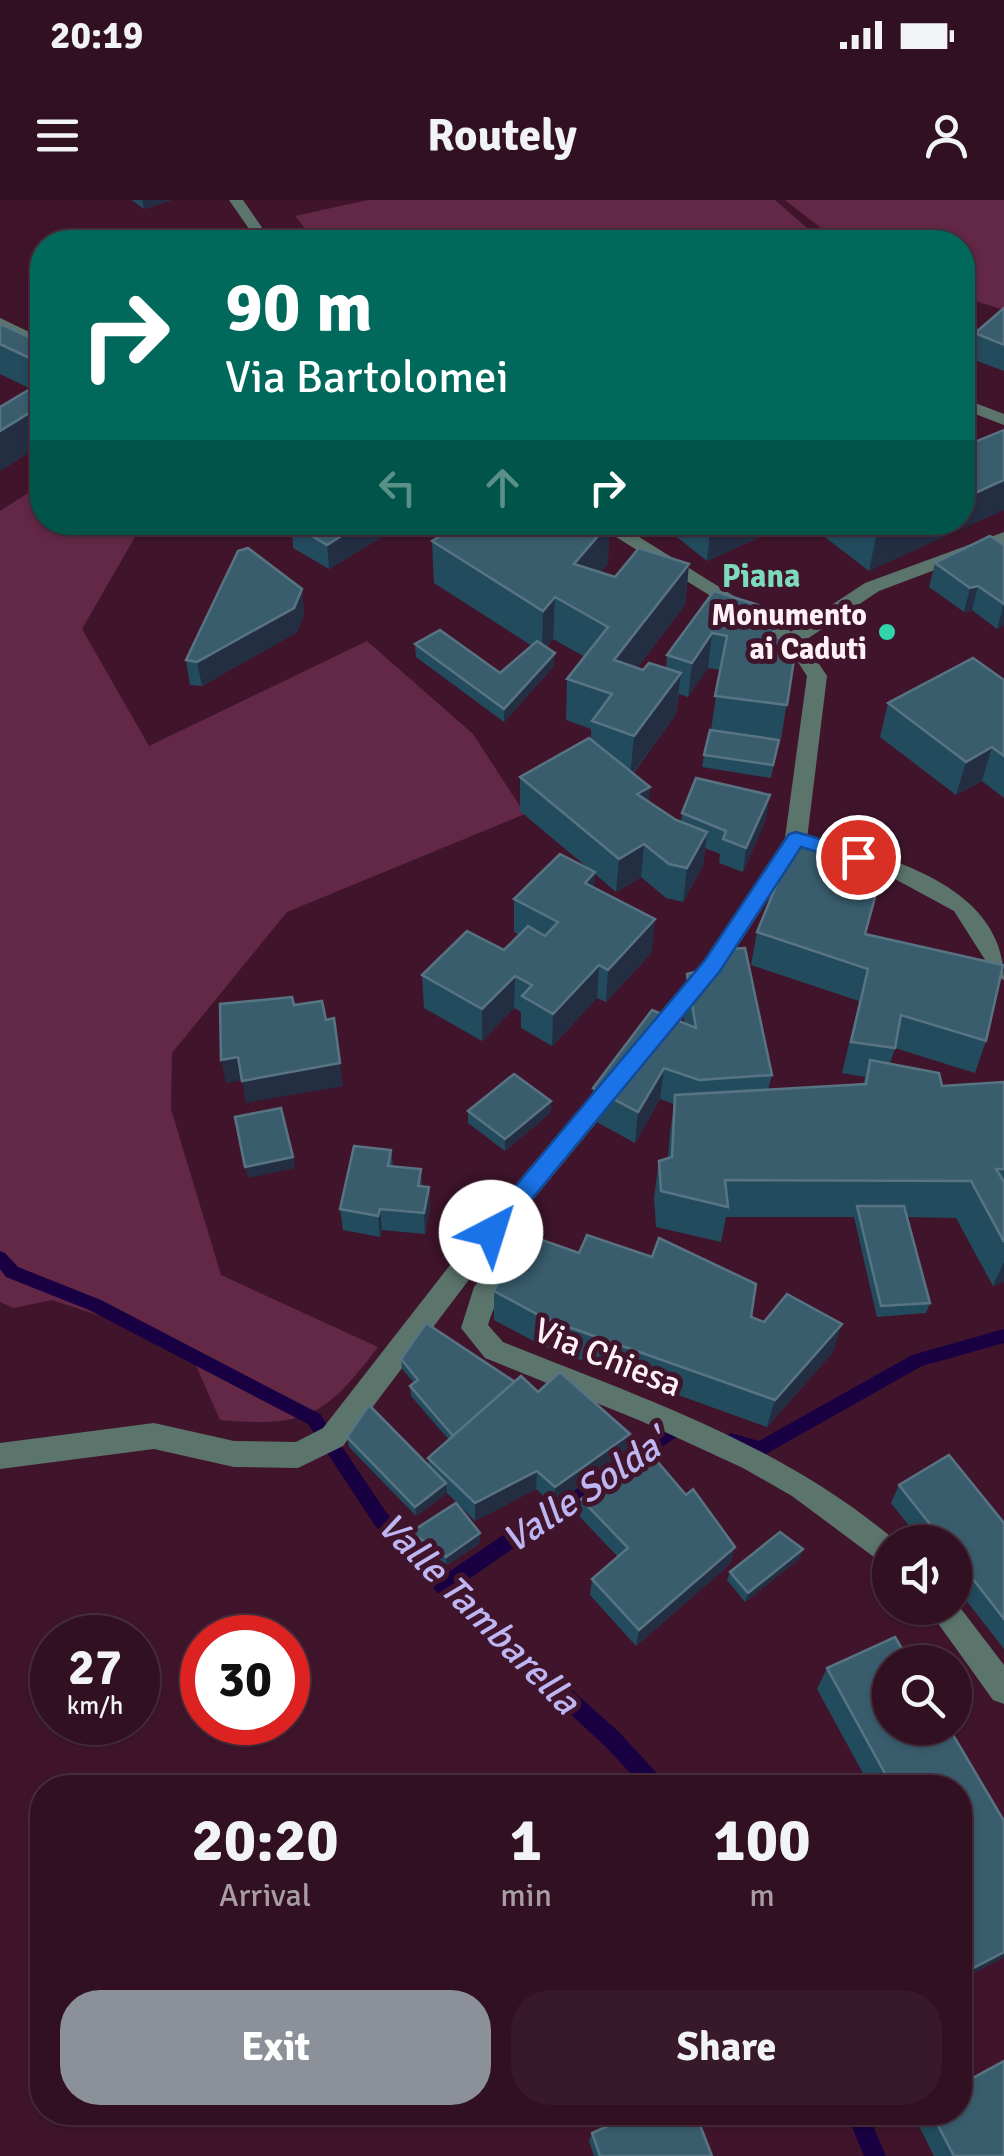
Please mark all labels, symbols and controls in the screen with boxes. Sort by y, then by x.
text: 20:19 [50,12,143,59]
icon: menu [30,108,85,163]
text: Routely [427,108,577,163]
icon: person [919,108,974,163]
text: 90 m [225,264,373,350]
icon: right [60,270,190,400]
text: Via Bartolomei [225,350,509,405]
icon: left [370,460,425,515]
icon: ahead [475,460,530,515]
icon: right [580,460,635,515]
district label: Piana [722,557,800,596]
place label: Monumento ai Caduti [711,597,867,668]
marker: Monumento ai Caduti [876,621,898,643]
pin [816,815,901,900]
icon: arrive [831,830,886,885]
position arrow [439,1180,543,1284]
street label: Via Chiesa [528,1308,688,1406]
water label: Valle Solda' [493,1417,679,1563]
water label: Valle Tambarella [368,1502,591,1726]
map controls [872,1525,972,1745]
button: sound [872,1525,972,1625]
speed limit sign: 30 [180,1615,310,1745]
text: 27 [68,1637,122,1699]
button: search [872,1645,972,1745]
text: km/h [67,1690,123,1721]
text: 20:20 [191,1804,339,1878]
text: 1 [510,1804,542,1878]
text: 100 [713,1804,811,1878]
text: Arrival [219,1876,311,1915]
text: min [500,1876,552,1915]
text: m [749,1876,775,1915]
button: Exit [60,1990,491,2105]
button: Share [511,1990,942,2105]

